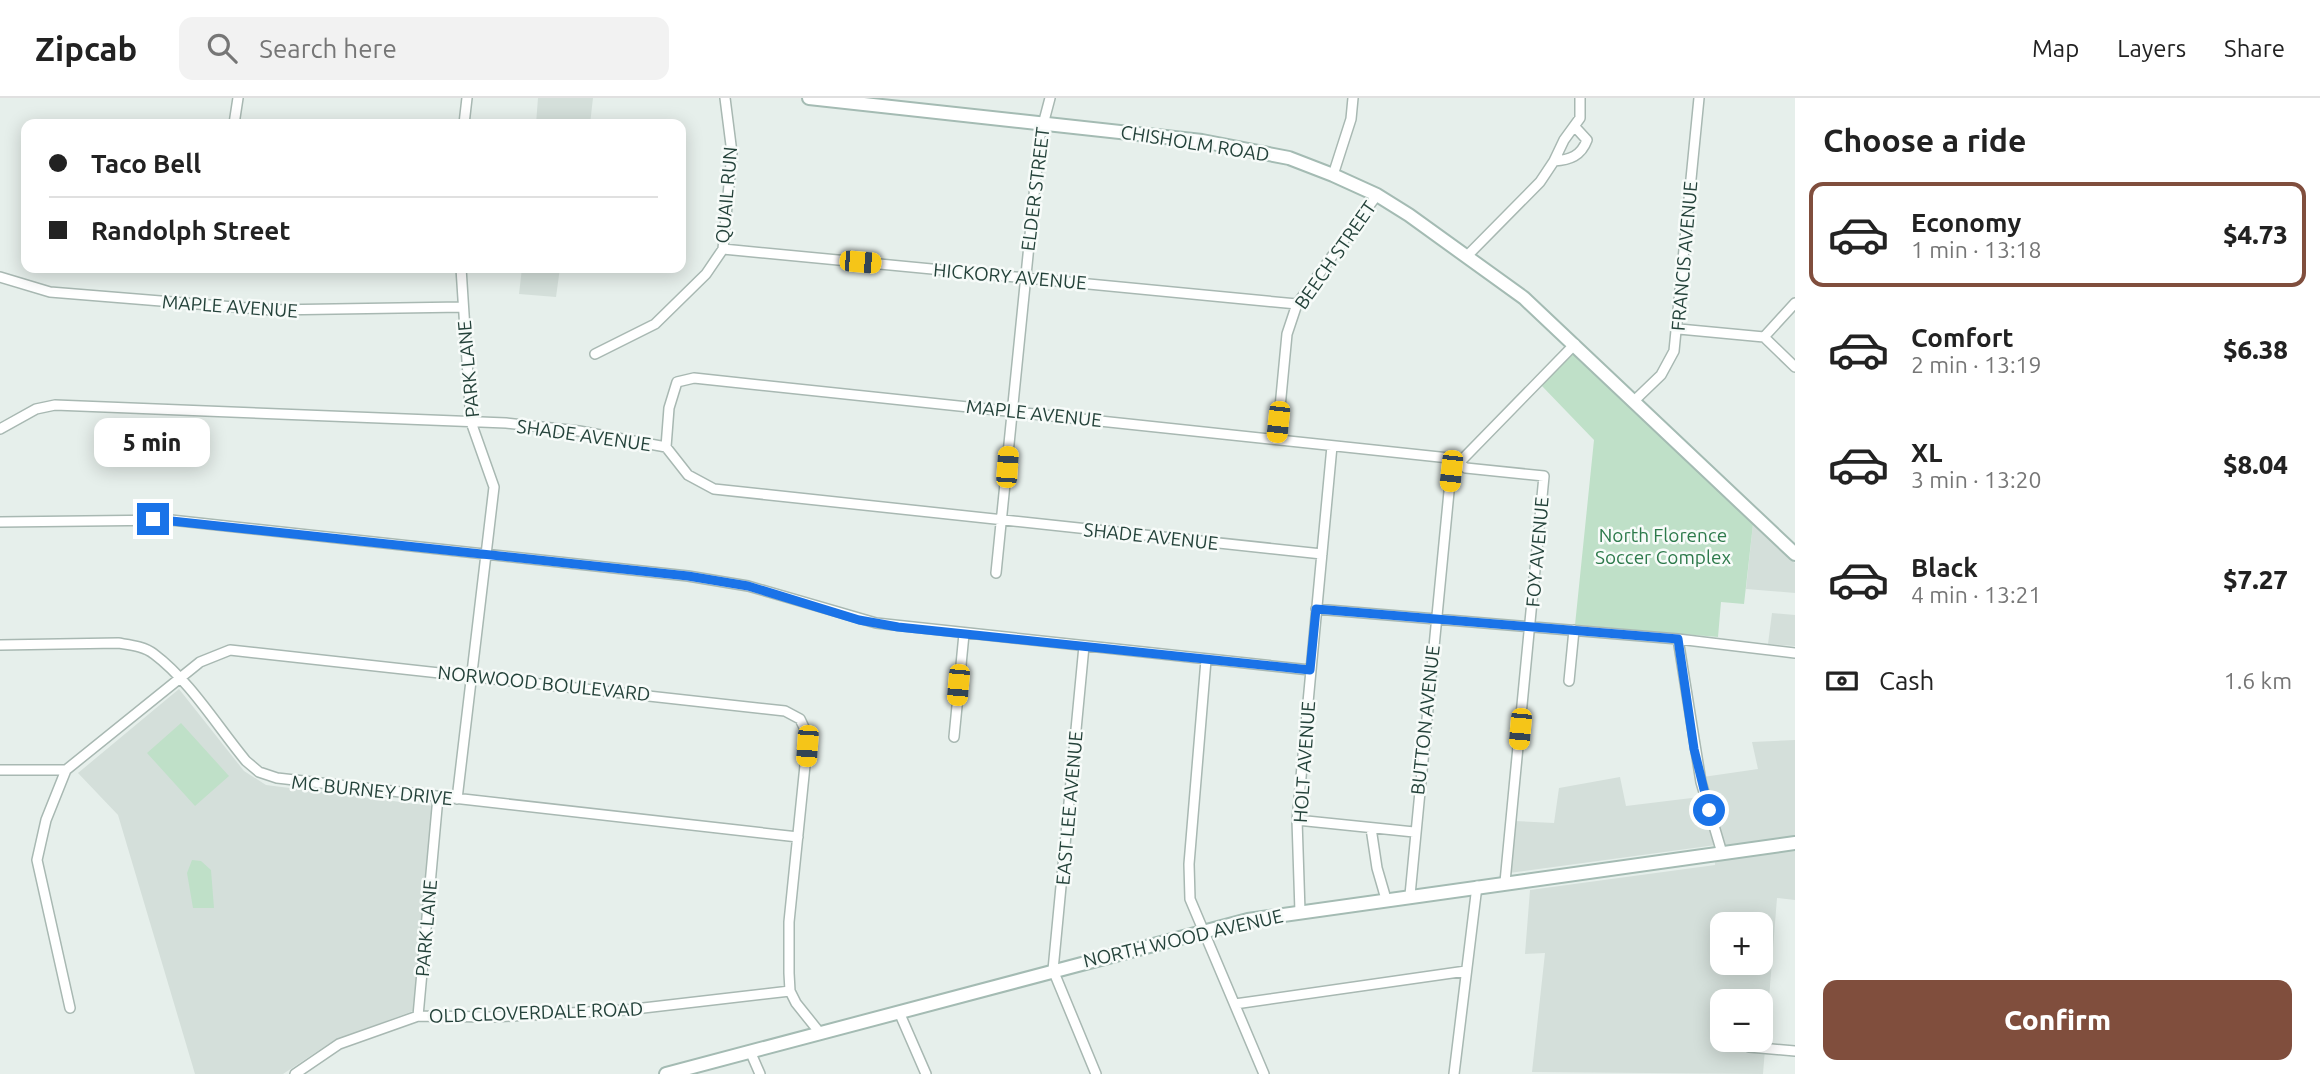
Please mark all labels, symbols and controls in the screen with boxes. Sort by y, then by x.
search box [179,17,669,80]
icon: search [203,29,241,67]
text: Zipcab [35,30,137,67]
text: Search here [259,34,397,63]
text: Map [2032,35,2079,62]
text: Layers [2117,35,2186,62]
text: Share [2224,35,2285,62]
street label: CHISHOLM ROAD [1119,120,1271,166]
text: Choose a ride [1823,122,2026,158]
street label: ELDER STREET [1016,125,1054,252]
street label: QUAIL RUN [711,146,741,244]
text: Taco Bell [91,149,201,178]
street label: FRANCIS AVENUE [1666,180,1702,332]
street label: BEECH STREET [1290,196,1381,313]
icon: car [1827,203,1890,266]
text: Economy [1911,208,2021,237]
text: Randolph Street [91,216,291,245]
text: $4.73 [2223,220,2288,249]
text: 1 min · 13:18 [1911,237,2042,262]
car [839,250,882,274]
street label: HICKORY AVENUE [932,258,1088,294]
street label: MAPLE AVENUE [161,290,299,322]
icon: car [1827,318,1890,381]
street label: PARK LANE [453,319,483,419]
text: Comfort [1911,323,2014,352]
text: $6.38 [2223,335,2288,364]
text: 2 min · 13:19 [1911,352,2042,377]
street label: MAPLE AVENUE [965,395,1103,431]
car [1266,400,1291,444]
street label: SHADE AVENUE [515,415,653,455]
callout: 5 min [95,418,211,466]
text: 5 min [123,430,181,455]
icon: car [1827,433,1890,496]
text: XL [1911,438,1942,467]
car [996,445,1019,489]
car [1439,449,1464,493]
text: $8.04 [2223,450,2288,479]
text: 3 min · 13:20 [1911,467,2042,492]
street label: FOY AVENUE [1521,496,1553,608]
route end [137,503,169,535]
street label: SHADE AVENUE [1083,518,1219,554]
park label: North Florence Soccer Complex [1595,524,1731,568]
icon: car [1827,548,1890,611]
text: Black [1911,553,1978,582]
text: $7.27 [2223,565,2288,594]
text: 4 min · 13:21 [1911,582,2042,607]
street label: BUTTON AVENUE [1406,644,1444,796]
street label: NORWOOD BOULEVARD [437,661,651,705]
icon: cash [1823,662,1861,700]
car [946,663,971,707]
text: Cash [1879,666,1934,695]
text: 1.6 km [2224,668,2292,693]
street label: HOLT AVENUE [1289,700,1319,824]
car [1508,707,1533,751]
car [796,724,819,768]
street label: EAST LEE AVENUE [1051,730,1087,886]
street label: MC BURNEY DRIVE [290,771,454,809]
route start [1693,794,1725,826]
street label: PARK LANE [411,878,441,978]
street label: NORTH WOOD AVENUE [1081,904,1285,972]
map controls [1710,912,1773,1052]
button: + [1710,912,1773,975]
button: Confirm [1823,980,2292,1060]
button: − [1710,989,1773,1052]
street label: OLD CLOVERDALE ROAD [428,997,644,1027]

